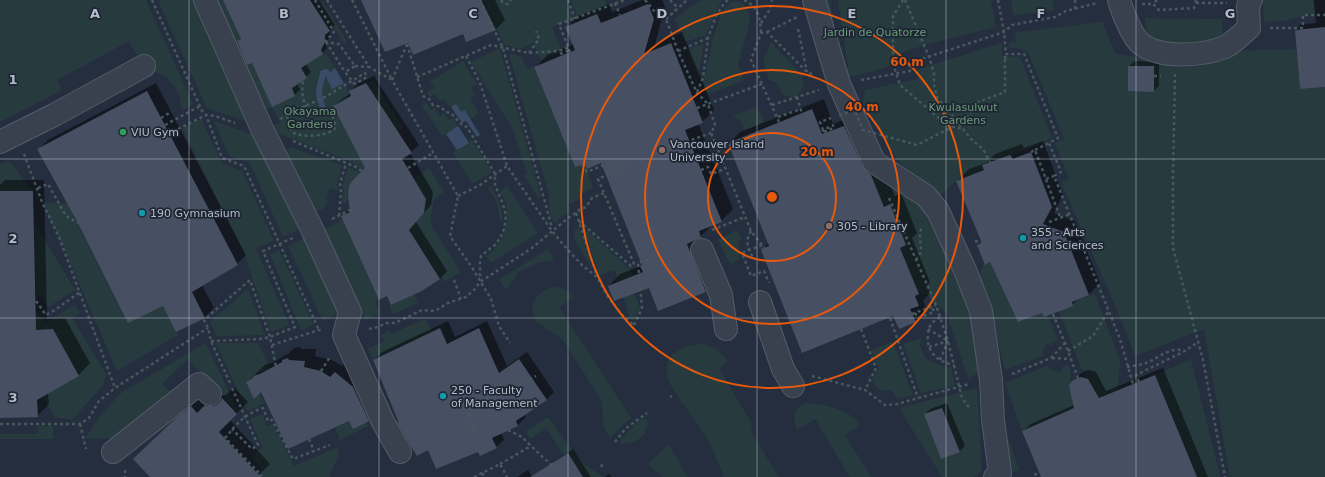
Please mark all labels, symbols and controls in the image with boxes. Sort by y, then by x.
text: A [90,6,100,21]
text: B [279,6,289,21]
text: C [468,6,478,21]
text: D [657,6,668,21]
text: E [848,6,856,21]
text: F [1037,6,1045,21]
text: G [1225,6,1235,21]
park label: Jardin de Quatorze [823,26,927,39]
text: 60 m [890,55,924,69]
text: 1 [8,72,18,87]
text: 40 m [845,100,879,114]
park label: Kwulasulwut Gardens [928,101,998,127]
park label: Okayama Gardens [284,105,336,131]
place label: VIU Gym [131,126,179,139]
marker: VIU Gym [118,127,128,137]
place label: Vancouver Island University [670,138,764,164]
marker: Vancouver Island University [657,145,667,155]
text: 20 m [800,145,834,159]
centre of rings [765,190,779,204]
place label: 190 Gymnasium [150,207,240,220]
marker: 190 Gymnasium [137,208,147,218]
place label: 305 - Library [837,220,908,233]
marker: 305 - Library [824,221,834,231]
place label: 355 - Arts and Sciences [1031,226,1104,252]
text: 2 [8,231,18,246]
marker: 355 - Arts and Sciences [1018,233,1028,243]
place label: 250 - Faculty of Management [451,384,538,410]
text: 3 [8,390,18,405]
marker: 250 - Faculty of Management [438,391,448,401]

